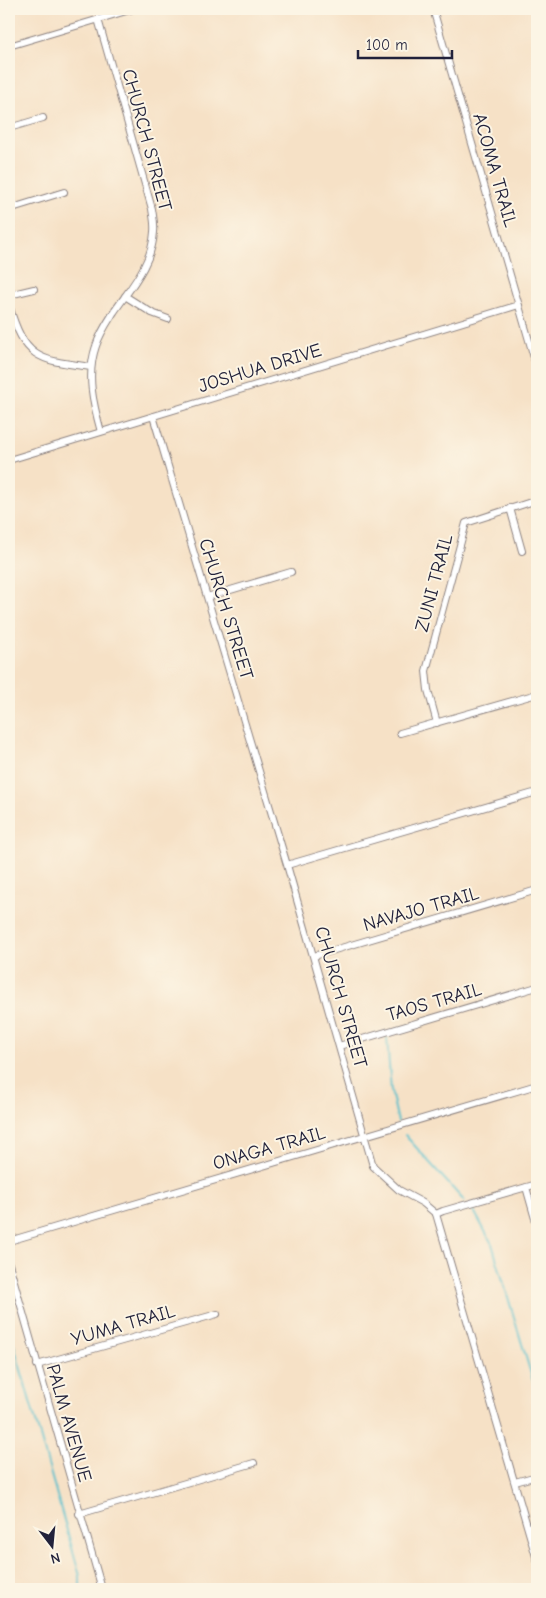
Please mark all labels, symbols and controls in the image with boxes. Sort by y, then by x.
scale bar [358,28,452,60]
text: 100 m [366,36,408,54]
street label: CHURCH STREET [117,67,177,214]
street label: ACOMA TRAIL [468,111,522,230]
street label: JOSHUA DRIVE [196,339,324,397]
street label: ZUNI TRAIL [410,532,458,634]
street label: CHURCH STREET [194,536,258,682]
street label: NAVAJO TRAIL [361,882,482,936]
street label: CHURCH STREET [310,924,372,1070]
street label: TAOS TRAIL [384,978,484,1026]
street label: ONAGA TRAIL [210,1121,328,1175]
street label: YUMA TRAIL [69,1300,178,1350]
street label: PALM AVENUE [42,1362,96,1484]
north arrow [28,1520,78,1570]
text: N [49,1549,62,1567]

